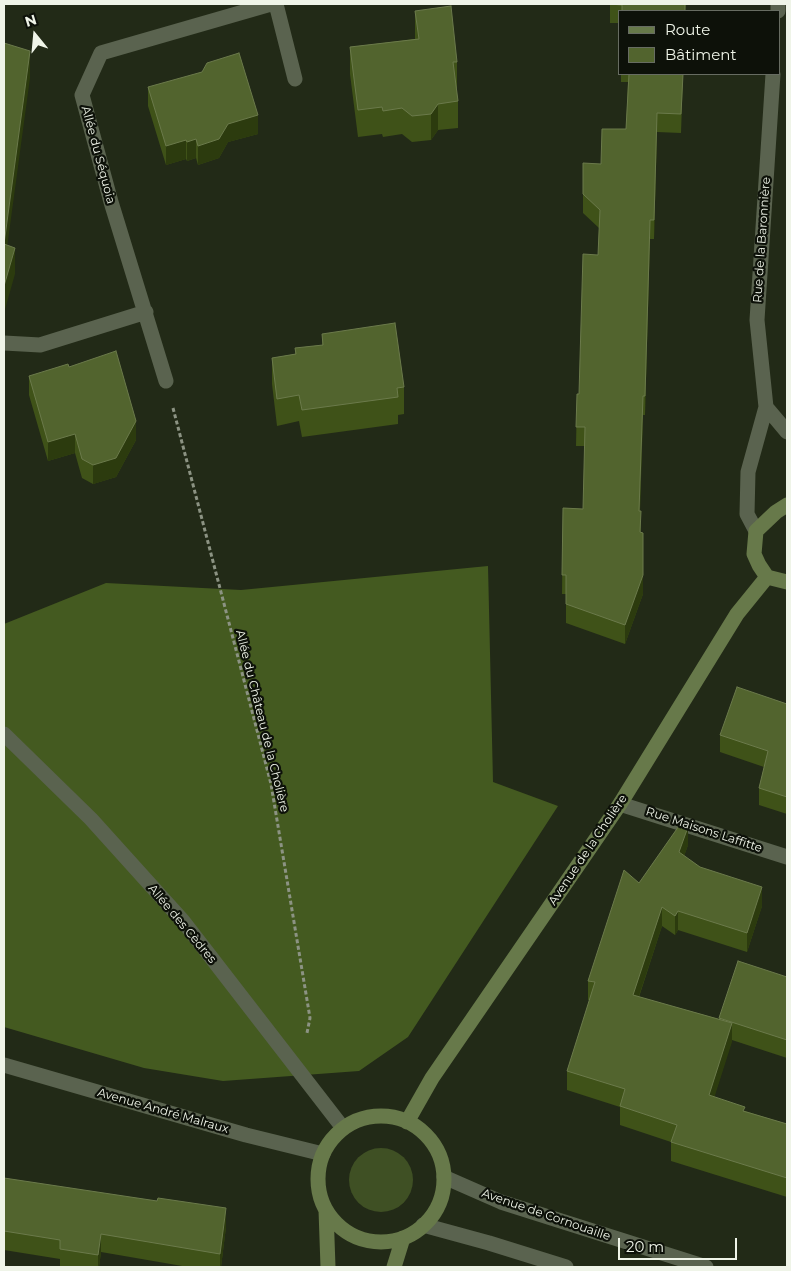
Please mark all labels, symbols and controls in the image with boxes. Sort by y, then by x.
north arrow [10,10,60,60]
text: N [23,10,39,31]
legend [618,10,781,75]
text: Route [665,20,710,39]
text: Bâtiment [665,45,737,64]
street label: Allée du Séquoia [78,105,118,205]
street label: Rue de la Baronnière [750,177,774,303]
street label: Allée du Château de la Cholière [232,628,292,814]
street label: Avenue de la Cholière [546,792,630,908]
street label: Rue Maisons Laffitte [644,804,764,856]
street label: Allée des Cèdres [145,882,219,966]
street label: Avenue André Malraux [96,1085,230,1137]
street label: Avenue de Cornouaille [480,1186,612,1244]
scale bar [621,1228,740,1260]
text: 20 m [626,1237,664,1256]

